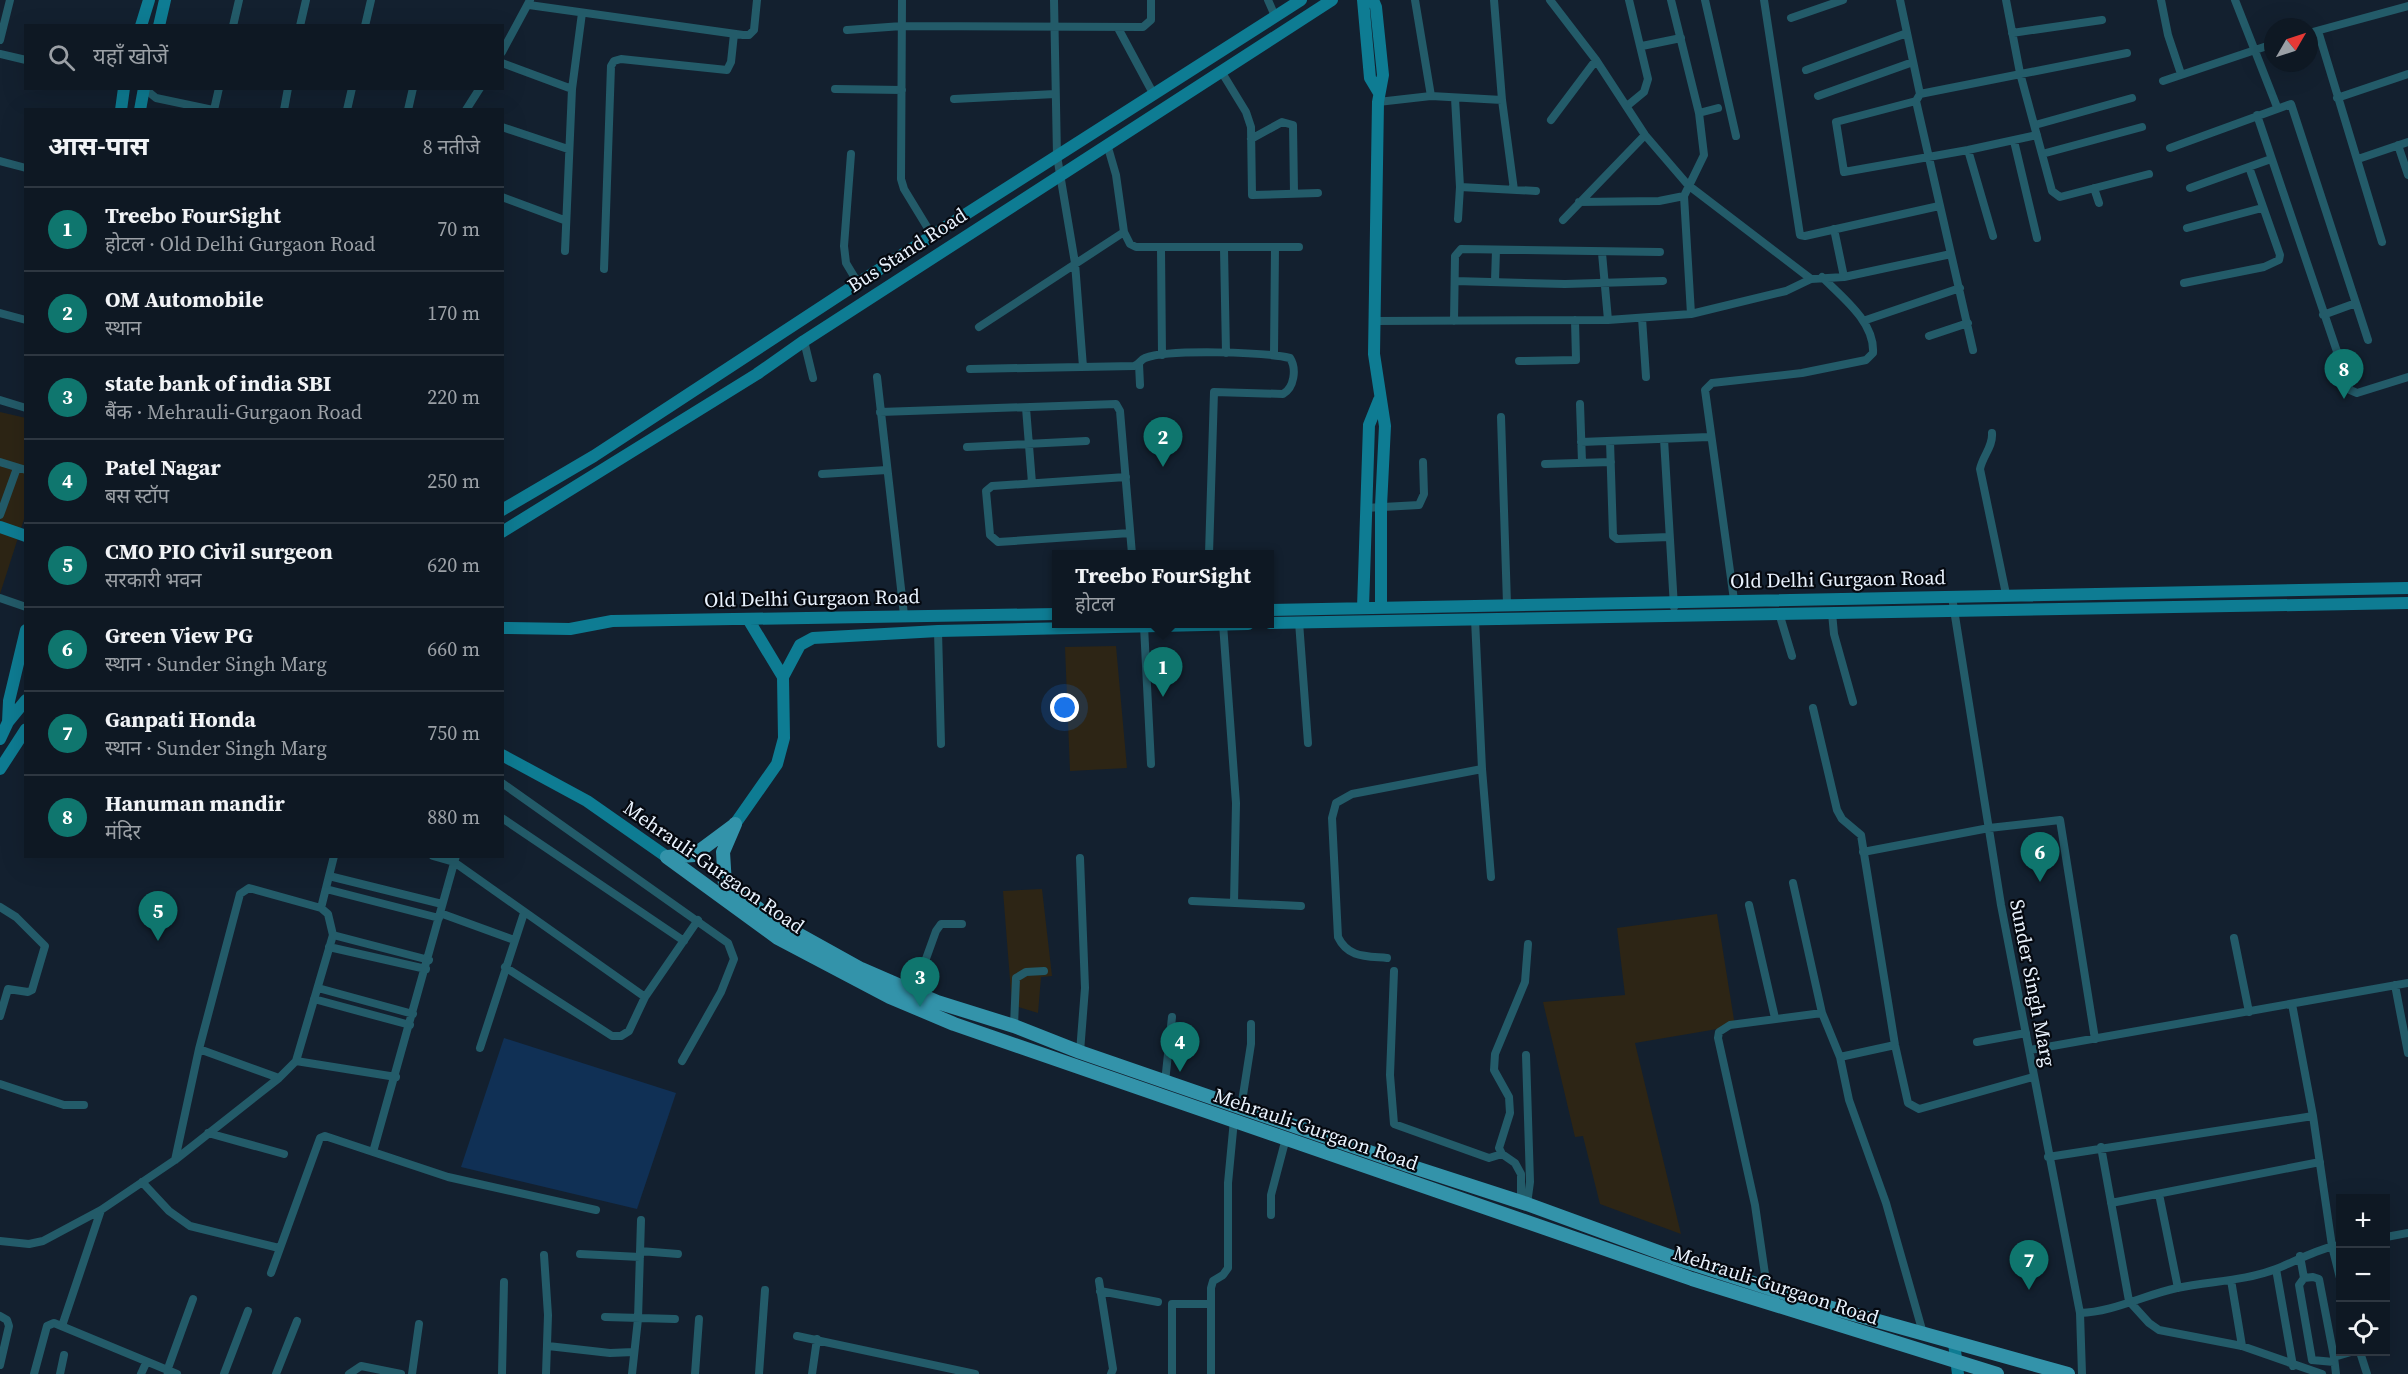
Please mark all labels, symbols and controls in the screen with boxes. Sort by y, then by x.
north arrow [2264,18,2318,72]
search box [24,24,504,90]
icon: search [45,41,78,74]
text: यहाँ खोजें [93,41,168,71]
text: आस-पास [48,128,149,164]
text: 8 नतीजे [423,133,480,161]
text: Treebo FourSight [105,200,281,230]
street label: Bus Stand Road [842,201,973,299]
text: 1 [62,215,73,243]
text: 70 m [437,215,480,243]
text: होटल · Old Delhi Gurgaon Road [105,230,375,258]
text: OM Automobile [105,284,263,314]
text: 2 [62,299,73,327]
text: 170 m [427,299,480,327]
text: स्थान [105,314,141,342]
pin: 8 [2324,350,2364,399]
text: state bank of india SBI [105,368,331,398]
text: 3 [62,383,73,411]
text: 220 m [427,383,480,411]
text: बैंक · Mehrauli-Gurgaon Road [105,398,362,426]
pin: 2 [1144,418,1182,467]
text: Patel Nagar [105,452,221,482]
text: 4 [62,467,73,495]
text: 250 m [427,467,480,495]
text: बस स्टॉप [105,482,169,510]
text: CMO PIO Civil surgeon [105,536,333,566]
popup [1052,550,1274,628]
text: 5 [62,551,73,579]
text: 620 m [427,551,480,579]
text: Treebo FourSight [1075,560,1251,590]
street label: Old Delhi Gurgaon Road [1730,563,1947,595]
text: सरकारी भवन [105,566,202,594]
street label: Old Delhi Gurgaon Road [704,582,921,614]
text: होटल [1075,590,1115,618]
text: Green View PG [105,620,253,650]
text: 6 [62,635,73,663]
text: 660 m [427,635,480,663]
pin: 1 [1144,648,1182,697]
text: स्थान · Sunder Singh Marg [105,650,327,678]
your location [1050,693,1079,722]
text: Ganpati Honda [105,704,256,734]
text: 7 [62,719,73,747]
text: 750 m [427,719,480,747]
text: स्थान · Sunder Singh Marg [105,734,327,762]
text: Hanuman mandir [105,788,285,818]
street label: Mehrauli-Gurgaon Road [618,794,811,940]
text: 8 [62,803,73,831]
text: 880 m [427,803,480,831]
text: मंदिर [105,818,141,846]
pin: 6 [2020,832,2060,882]
pin: 5 [138,892,178,941]
street label: Sunder Singh Marg [2003,897,2063,1069]
pin: 3 [900,958,940,1007]
pin: 4 [1160,1022,1200,1072]
street label: Mehrauli-Gurgaon Road [1210,1081,1423,1177]
map controls [2336,1194,2390,1356]
button: + [2336,1194,2390,1248]
street label: Mehrauli-Gurgaon Road [1669,1238,1883,1332]
pin: 7 [2010,1240,2048,1290]
button: − [2336,1248,2390,1302]
button: locate [2336,1302,2390,1356]

